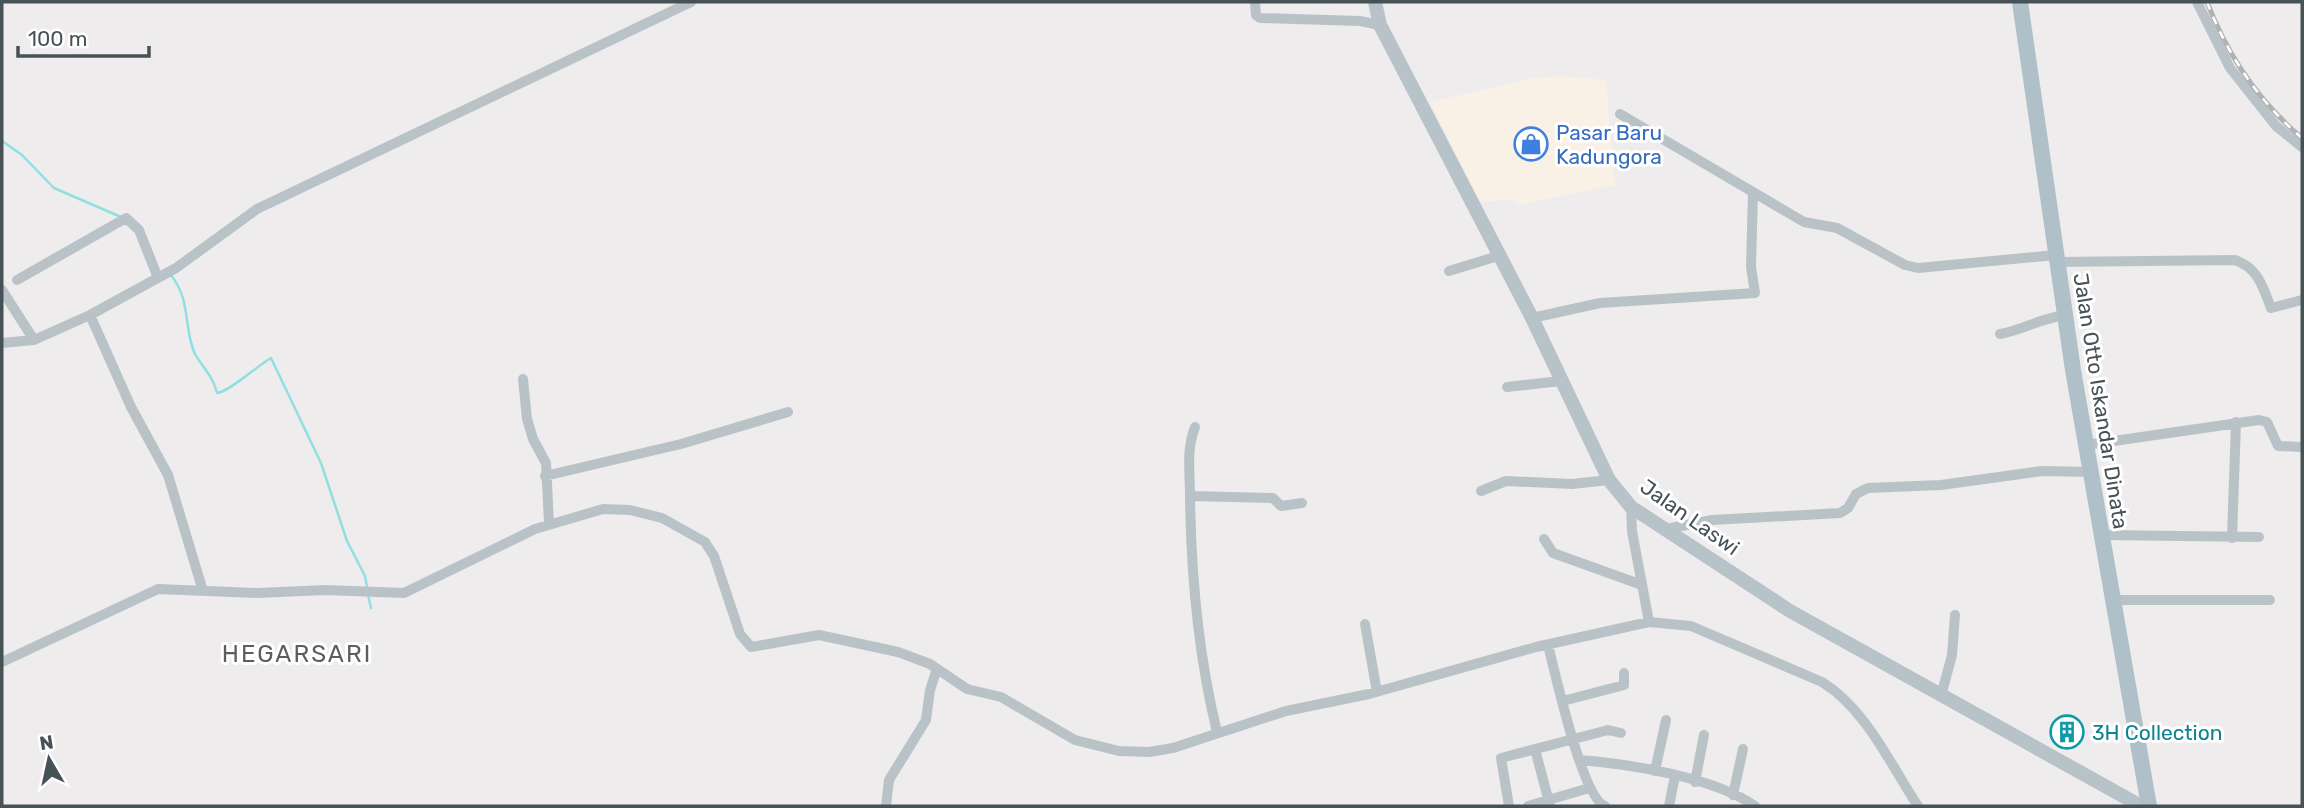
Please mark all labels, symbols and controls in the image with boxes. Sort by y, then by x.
scale bar [18,14,149,58]
text: 100 m [28,26,87,51]
place label: Pasar Baru Kadungora [1556,120,1662,169]
shop icon: Pasar Baru Kadungora [1512,125,1550,163]
street label: Jalan Otto Iskandar Dinata [2068,271,2134,531]
street label: Jalan Laswi [1636,474,1744,560]
district label: HEGARSARI [222,640,372,668]
building icon: 3H Collection [2048,713,2086,751]
place label: 3H Collection [2092,720,2222,745]
north arrow [14,724,84,794]
text: N [38,730,55,755]

